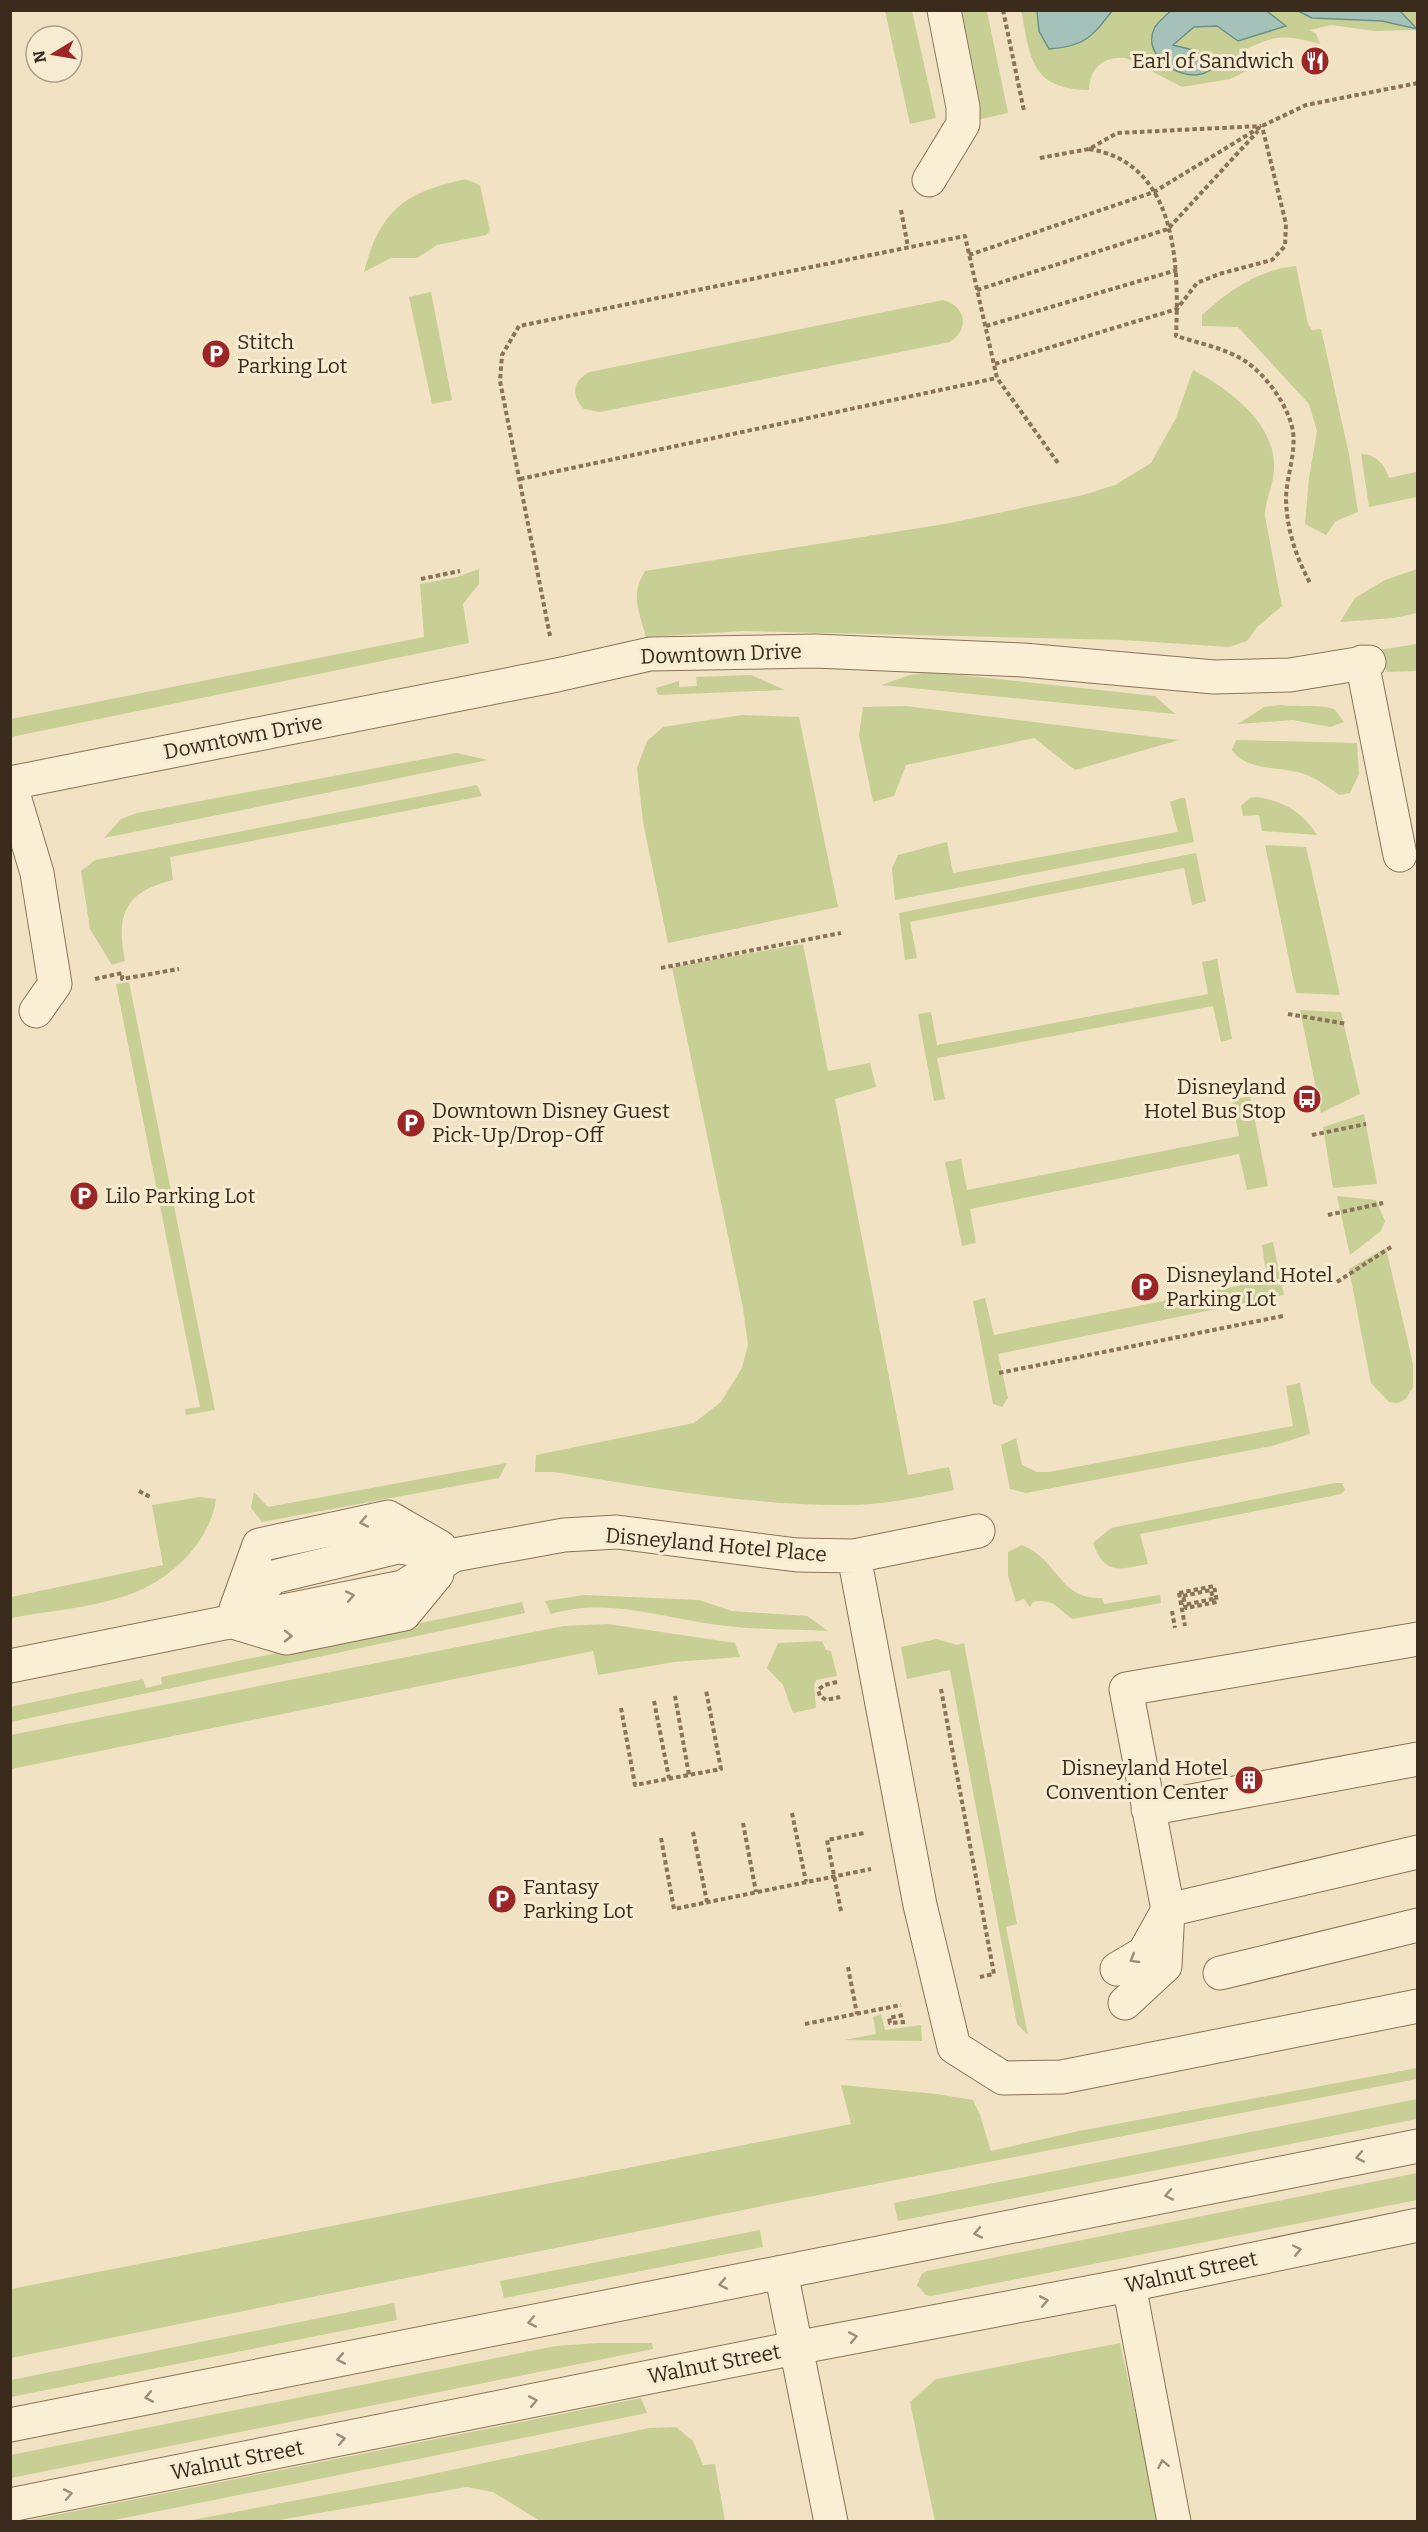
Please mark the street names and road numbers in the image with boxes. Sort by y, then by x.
street label: Downtown Drive [640,638,802,670]
street label: Downtown Drive [161,709,325,765]
street label: Disneyland Hotel Place [604,1522,828,1568]
street label: Walnut Street [1122,2245,1260,2299]
street label: Walnut Street [645,2338,783,2390]
street label: Walnut Street [168,2434,306,2486]

